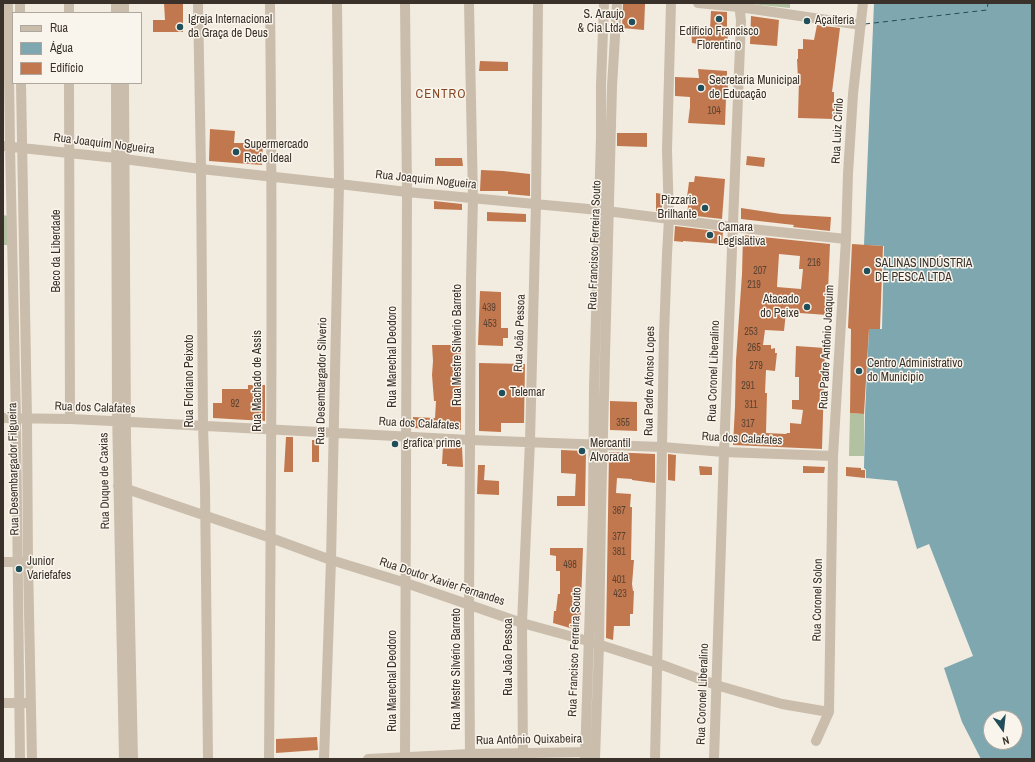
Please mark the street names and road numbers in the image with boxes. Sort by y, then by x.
street label: Rua Luiz Cirilo [829,98,847,164]
street label: Rua Joaquim Nogueira [53,131,155,157]
street label: Rua Joaquim Nogueira [375,168,477,192]
street label: Rua Francisco Ferreira Souto [586,180,604,310]
street label: Beco da Liberdade [50,209,64,293]
street label: Rua Mestre Silvério Barreto [451,284,465,406]
street label: Rua Padre Antônio Joaquim [817,285,837,409]
street label: Rua João Pessoa [511,294,529,372]
street label: Rua Marechal Deodoro [386,306,400,408]
street label: Rua Desembargador Silverio [314,317,330,445]
street label: Rua Coronel Liberalino [705,320,723,422]
street label: Rua Padre Afonso Lopes [642,326,658,436]
street label: Rua Machado de Assis [251,330,265,432]
street label: Rua Floriano Peixoto [183,335,197,427]
street label: Rua dos Calafates [54,399,136,417]
street label: Rua Desembargador Filgueira [6,402,22,536]
street label: Rua dos Calafates [378,415,460,433]
street label: Rua dos Calafates [701,430,783,448]
street label: Rua Duque de Caxias [97,432,113,530]
street label: Rua Doutor Xavier Fernandes [378,555,506,609]
street label: Rua Coronel Solon [810,558,826,642]
street label: Rua Francisco Ferreira Souto [566,587,584,717]
street label: Rua Mestre Silvério Barreto [450,608,464,730]
street label: Rua João Pessoa [502,618,516,696]
street label: Rua Marechal Deodoro [386,630,400,732]
street label: Rua Coronel Liberalino [694,643,712,745]
street label: Rua Antônio Quixabeira [476,732,582,748]

